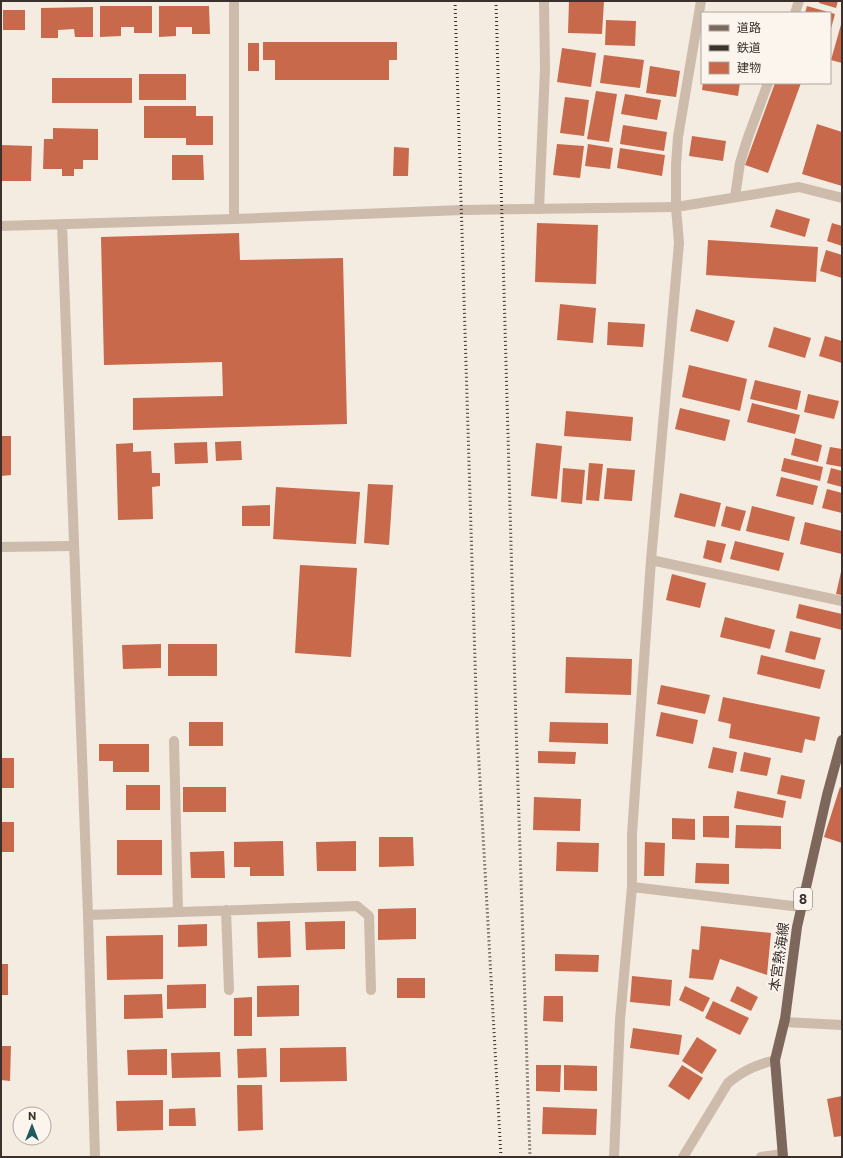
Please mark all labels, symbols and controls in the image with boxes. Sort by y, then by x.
legend [701,12,831,84]
text: 道路 [737,20,761,34]
text: 鉄道 [737,40,761,54]
text: 建物 [737,60,761,74]
road number: 8 [794,888,812,910]
street label: 本宮熱海線 [765,921,792,993]
north arrow [12,1106,52,1146]
text: N [28,1109,36,1122]

